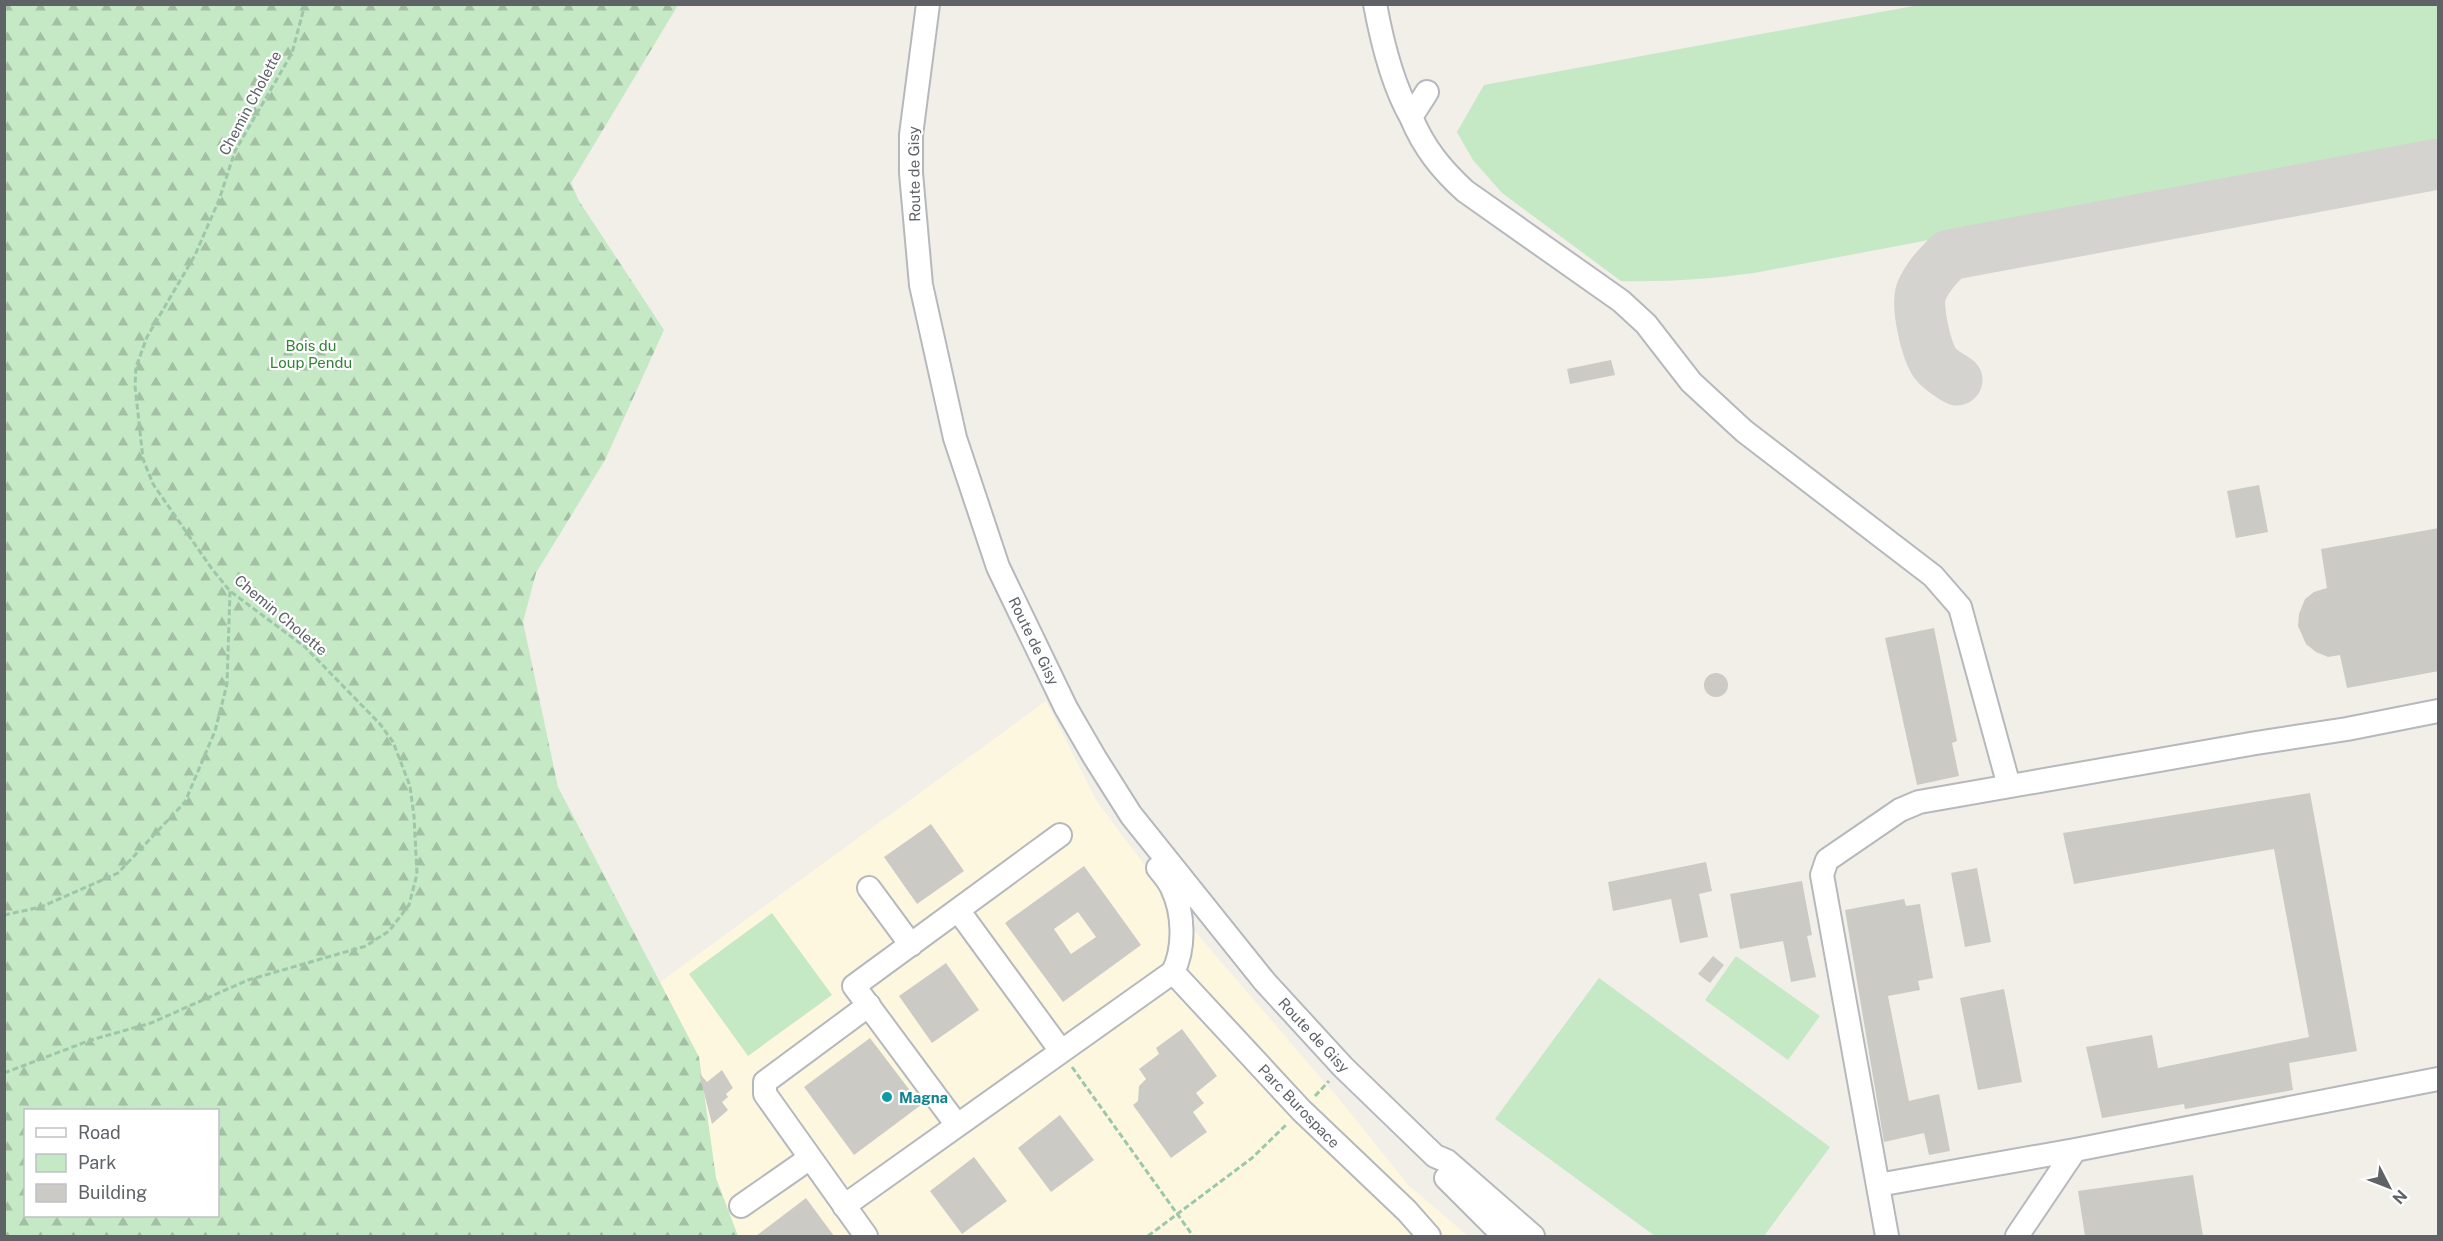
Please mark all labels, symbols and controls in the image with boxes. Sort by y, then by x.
street label: Chemin Cholette [215,48,285,158]
street label: Route de Gisy [905,126,923,222]
park label: Bois du Loup Pendu [270,337,352,371]
street label: Chemin Cholette [231,571,331,659]
street label: Route de Gisy [1005,594,1063,688]
street label: Route de Gisy [1275,994,1353,1076]
street label: Parc Burospace [1255,1061,1343,1151]
place label: Magna [899,1089,948,1106]
marker: Magna [880,1090,894,1104]
legend [24,1109,219,1217]
text: Road [78,1122,121,1143]
text: Park [78,1152,116,1173]
north arrow [2359,1157,2419,1217]
text: Building [78,1182,147,1203]
text: N [2389,1186,2411,1208]

